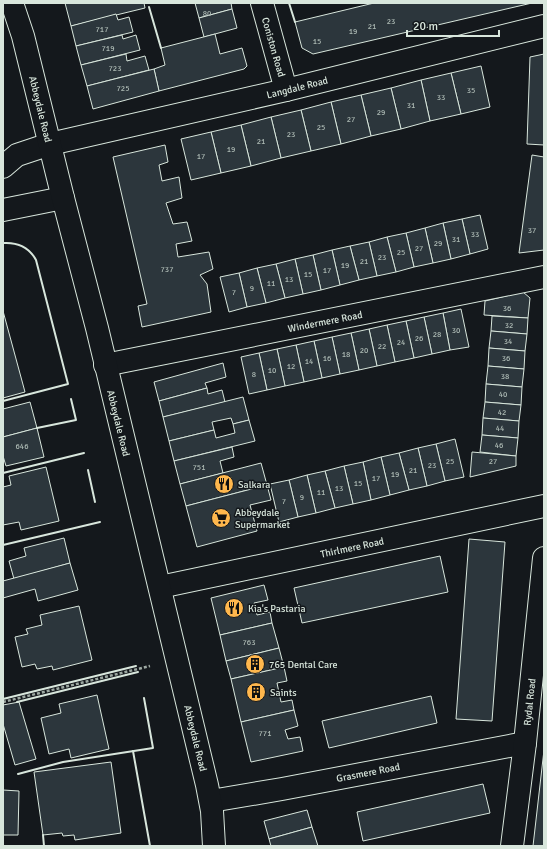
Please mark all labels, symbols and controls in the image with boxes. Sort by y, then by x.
house number: 80 [203,8,211,18]
scale bar [407,12,499,38]
street label: Coniston Road [259,16,287,78]
house number: 23 [387,16,395,26]
text: 20 m [413,19,438,34]
house number: 21 [368,21,376,31]
house number: 717 [96,24,108,34]
house number: 19 [349,26,357,36]
house number: 15 [313,36,321,46]
house number: 719 [102,43,114,53]
house number: 723 [109,63,121,73]
street label: Abbeydale Road [26,75,54,144]
street label: Langdale Road [265,75,329,101]
house number: 725 [117,83,129,93]
house number: 35 [467,85,475,95]
house number: 33 [437,92,445,102]
house number: 31 [407,100,415,110]
house number: 29 [377,107,385,117]
house number: 27 [347,114,355,124]
house number: 25 [317,122,325,132]
house number: 23 [287,129,295,139]
house number: 21 [257,136,265,146]
house number: 19 [227,144,235,154]
house number: 17 [197,151,205,161]
house number: 37 [528,225,536,235]
house number: 33 [471,229,479,239]
house number: 31 [452,234,460,244]
house number: 29 [434,238,442,248]
house number: 27 [415,243,423,253]
house number: 25 [397,247,405,257]
house number: 23 [378,252,386,262]
house number: 21 [360,256,368,266]
house number: 19 [341,260,349,270]
house number: 737 [161,264,173,274]
house number: 17 [323,265,331,275]
house number: 15 [304,269,312,279]
house number: 13 [285,274,293,284]
house number: 11 [267,278,275,288]
house number: 9 [250,283,254,293]
house number: 7 [232,287,236,297]
house number: 36 [503,303,511,313]
street label: Windermere Road [287,309,364,335]
house number: 32 [505,320,513,330]
house number: 30 [452,325,460,335]
house number: 28 [433,329,441,339]
house number: 26 [415,333,423,343]
house number: 34 [504,336,513,346]
house number: 24 [397,337,406,347]
house number: 22 [378,341,386,351]
house number: 20 [360,345,368,355]
house number: 18 [342,349,350,359]
house number: 16 [323,353,331,363]
house number: 36 [502,353,510,363]
house number: 14 [305,356,314,366]
house number: 12 [287,361,295,371]
house number: 10 [268,365,276,375]
house number: 8 [252,369,256,379]
house number: 38 [501,371,509,381]
street label: Abbeydale Road [104,389,132,458]
house number: 40 [499,389,507,399]
house number: 42 [498,407,506,417]
house number: 44 [496,423,505,433]
house number: 46 [495,440,503,450]
house number: 646 [16,441,28,451]
house number: 25 [446,456,454,466]
house number: 27 [489,456,497,466]
house number: 23 [428,460,436,470]
house number: 751 [193,462,205,472]
house number: 21 [409,465,417,475]
house number: 19 [391,469,399,479]
restaurant icon: Salkara [213,473,235,495]
house number: 17 [372,473,380,483]
house number: 15 [354,478,362,488]
place label: Salkara [238,479,270,491]
house number: 13 [335,483,343,493]
house number: 11 [317,487,325,497]
house number: 9 [300,492,304,502]
house number: 7 [282,496,286,506]
supermarket icon: Abbeydale Supermarket [210,507,232,529]
place label: Abbeydale Supermarket [235,507,291,531]
street label: Thirlmere Road [319,535,385,561]
restaurant icon: Kia's Pastaria [223,597,245,619]
place label: Kia's Pastaria [248,603,305,615]
house number: 763 [243,637,255,647]
building icon: 765 Dental Care [244,653,266,675]
place label: 765 Dental Care [269,659,338,671]
street label: Rydal Road [522,678,538,726]
building icon: Saints [245,681,267,703]
place label: Saints [270,687,297,699]
street label: Abbeydale Road [181,704,209,773]
house number: 771 [259,728,271,738]
street label: Grasmere Road [335,761,401,785]

